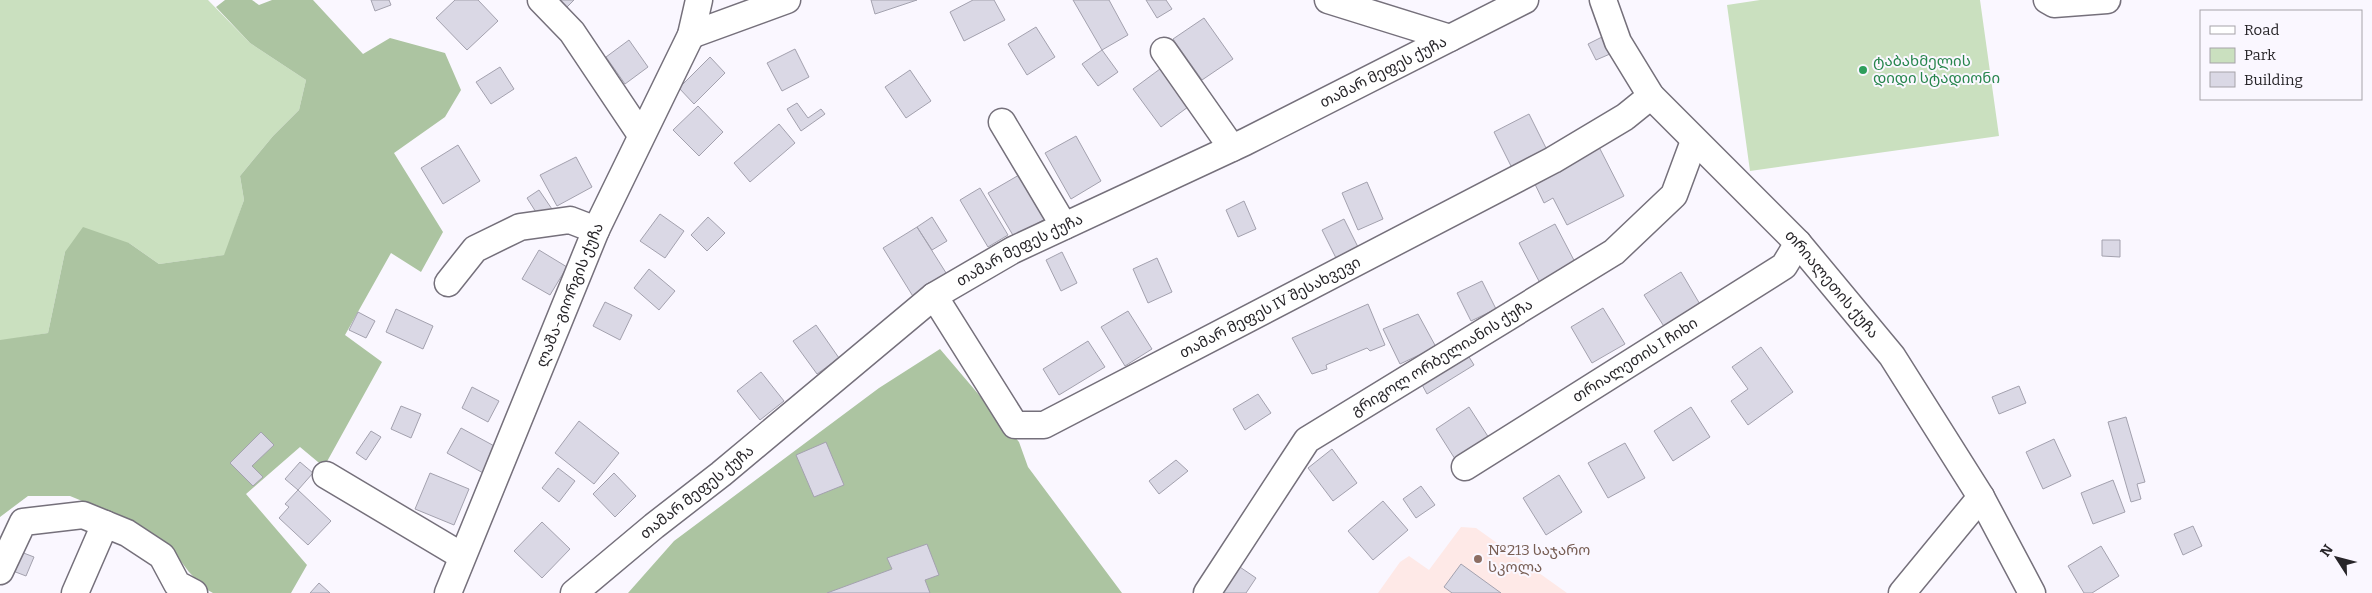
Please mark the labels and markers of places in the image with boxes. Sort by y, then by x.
place label: ტაბახმელის დიდი სტადიონი [1873,52,2000,87]
marker: ტაბახმელის დიდი სტადიონი [1857,64,1869,76]
place label: №213 საჯარო სკოლა [1488,541,1590,576]
marker: №213 საჯარო სკოლა [1472,553,1484,565]

